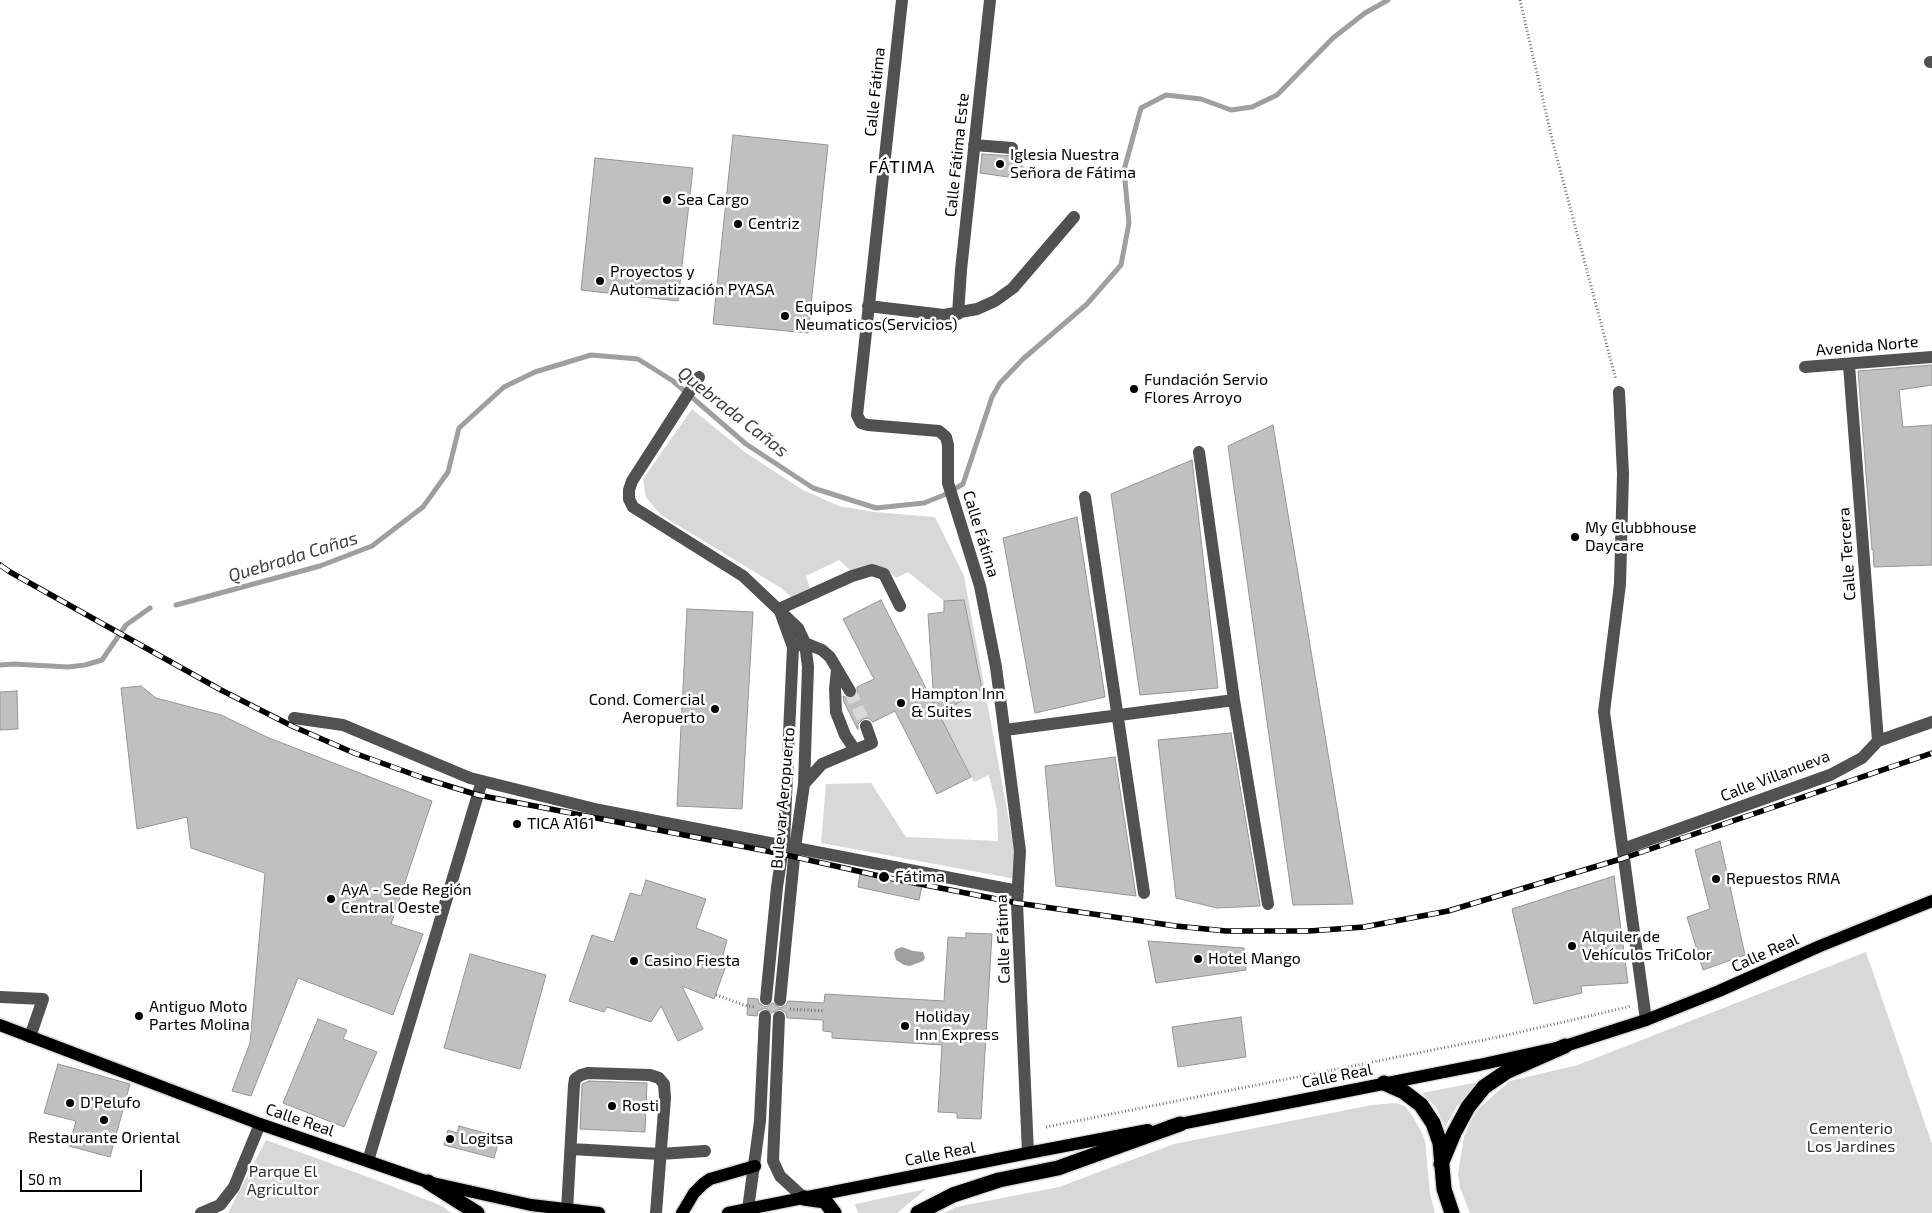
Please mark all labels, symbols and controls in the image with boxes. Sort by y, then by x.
street label: Calle Fátima [861,47,889,137]
street label: Calle Fátima Este [941,92,973,218]
place label: Iglesia Nuestra Señora de Fátima [1010,145,1136,183]
district label: FÁTIMA [868,156,936,178]
marker: Iglesia Nuestra Señora de Fátima [994,158,1006,170]
place label: Sea Cargo [677,190,749,210]
marker: Sea Cargo [661,194,673,206]
place label: Centriz [748,214,800,234]
marker: Centriz [732,218,744,230]
place label: Proyectos y Automatización PYASA [610,262,774,300]
marker: Proyectos y Automatización PYASA [594,275,606,287]
place label: Equipos Neumaticos(Servicios) [795,297,957,335]
marker: Equipos Neumaticos(Servicios) [779,310,791,322]
street label: Avenida Norte [1815,332,1919,360]
water label: Quebrada Cañas [673,362,793,462]
place label: Fundación Servio Flores Arroyo [1144,370,1268,408]
marker: Fundación Servio Flores Arroyo [1128,383,1140,395]
street label: Calle Fátima [959,488,1003,580]
street label: Calle Tercera [1834,507,1860,601]
place label: My Clubbhouse Daycare [1585,518,1697,556]
water label: Quebrada Cañas [226,527,360,587]
marker: My Clubbhouse Daycare [1569,531,1581,543]
place label: Hampton Inn & Suites [911,684,1005,722]
place label: Cond. Comercial Aeropuerto [589,690,705,728]
marker: Hampton Inn & Suites [895,697,907,709]
marker: Cond. Comercial Aeropuerto [709,703,721,715]
street label: Bulevar Aeropuerto [767,726,799,870]
street label: Calle Villanueva [1718,746,1832,806]
place label: TICA A161 [527,814,594,834]
marker: TICA A161 [511,818,523,830]
place label: Fátima [895,867,945,887]
place label: Repuestos RMA [1726,869,1840,889]
marker: Fátima [877,870,891,884]
marker: Repuestos RMA [1710,873,1722,885]
place label: AyA - Sede Región Central Oeste [341,880,472,918]
marker: AyA - Sede Región Central Oeste [325,893,337,905]
street label: Calle Fátima [992,894,1014,984]
place label: Alquiler de Vehículos TriColor [1582,927,1712,965]
street label: Calle Real [1728,930,1802,976]
marker: Alquiler de Vehículos TriColor [1566,940,1578,952]
place label: Hotel Mango [1208,949,1301,969]
place label: Casino Fiesta [644,951,740,971]
marker: Hotel Mango [1192,953,1204,965]
marker: Casino Fiesta [628,955,640,967]
place label: Antiguo Moto Partes Molina [149,997,250,1035]
place label: Holiday Inn Express [915,1007,999,1045]
marker: Antiguo Moto Partes Molina [133,1010,145,1022]
marker: Holiday Inn Express [899,1020,911,1032]
street label: Calle Real [1300,1060,1374,1092]
place label: D'Pelufo [80,1093,141,1113]
place label: Rosti [622,1096,659,1116]
marker: D'Pelufo [64,1097,76,1109]
street label: Calle Real [263,1099,337,1141]
marker: Rosti [606,1100,618,1112]
marker: Restaurante Oriental [98,1114,110,1126]
park label: Cementerio Los Jardines [1807,1119,1895,1157]
place label: Restaurante Oriental [28,1128,180,1148]
place label: Logitsa [460,1129,513,1149]
marker: Logitsa [444,1133,456,1145]
street label: Calle Real [903,1138,977,1170]
scale bar [22,1160,145,1192]
park label: Parque El Agricultor [247,1162,319,1200]
text: 50 m [28,1170,62,1188]

